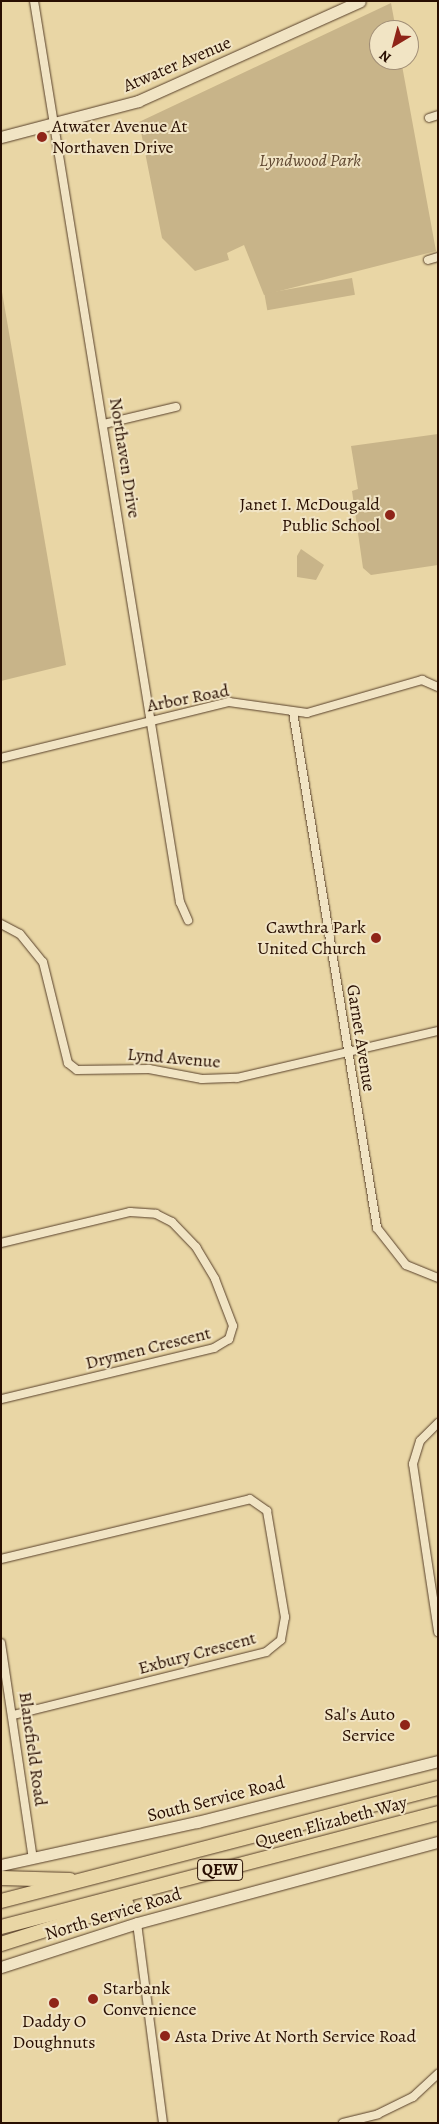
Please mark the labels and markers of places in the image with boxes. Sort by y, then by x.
place label: Atwater Avenue At Northaven Drive [52,116,187,158]
marker: Atwater Avenue At Northaven Drive [36,131,48,143]
place label: Janet I. McDougald Public School [239,494,380,536]
marker: Janet I. McDougald Public School [384,509,396,521]
place label: Cawthra Park United Church [257,917,366,960]
marker: Cawthra Park United Church [370,932,382,944]
place label: Sal's Auto Service [324,1704,395,1746]
marker: Sal's Auto Service [399,1719,411,1731]
place label: Starbank Convenience [103,1978,196,2020]
marker: Starbank Convenience [87,1993,99,2005]
marker: Daddy O Doughnuts [48,1997,60,2009]
place label: Daddy O Doughnuts [13,2011,95,2054]
place label: Asta Drive At North Service Road [175,2025,416,2047]
marker: Asta Drive At North Service Road [159,2030,171,2042]

